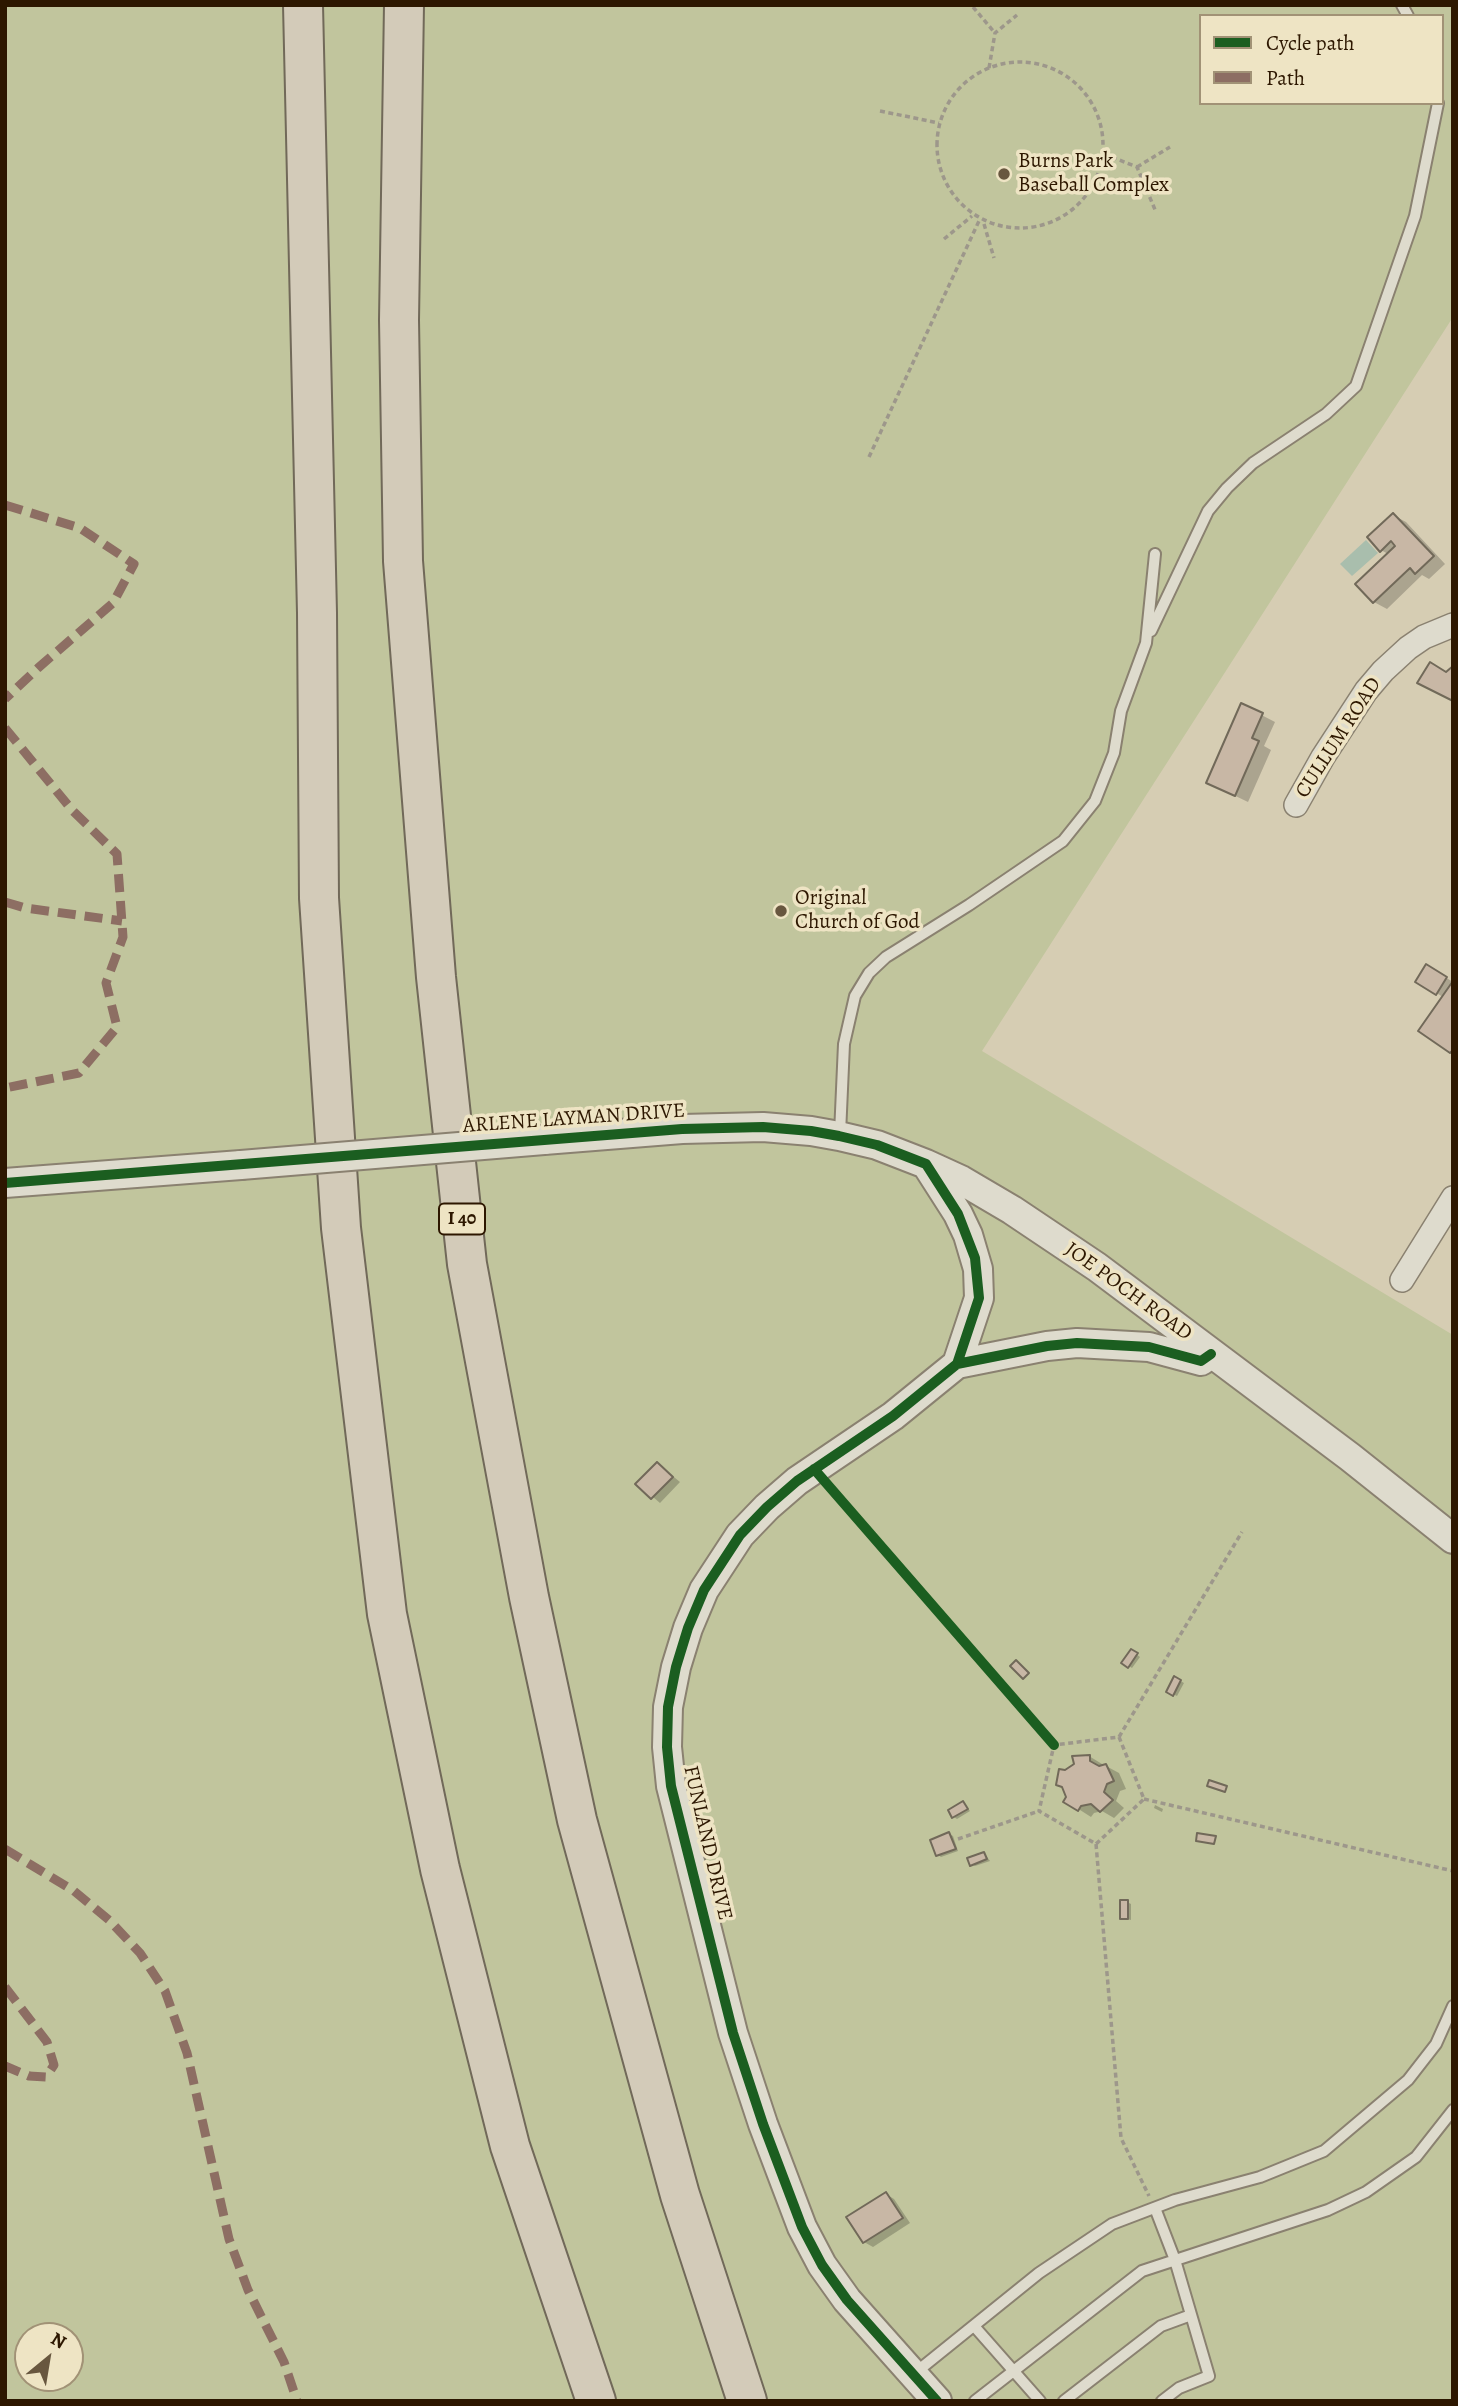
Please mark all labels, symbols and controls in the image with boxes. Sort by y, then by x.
legend [1199,14,1444,105]
text: Cycle path [1266,29,1355,57]
text: Path [1266,64,1305,92]
place label: Burns Park Baseball Complex [1018,149,1169,199]
marker: Burns Park Baseball Complex [996,166,1012,182]
street label: CULLUM ROAD [1291,673,1387,803]
place label: Original Church of God [795,886,920,936]
marker: Original Church of God [773,903,789,919]
street label: ARLENE LAYMAN DRIVE [462,1099,686,1139]
road number: I 40 [439,1204,485,1234]
street label: JOE POCH ROAD [1059,1237,1197,1347]
street label: FUNLAND DRIVE [677,1763,737,1923]
north arrow [14,2322,84,2392]
text: N [46,2326,71,2355]

